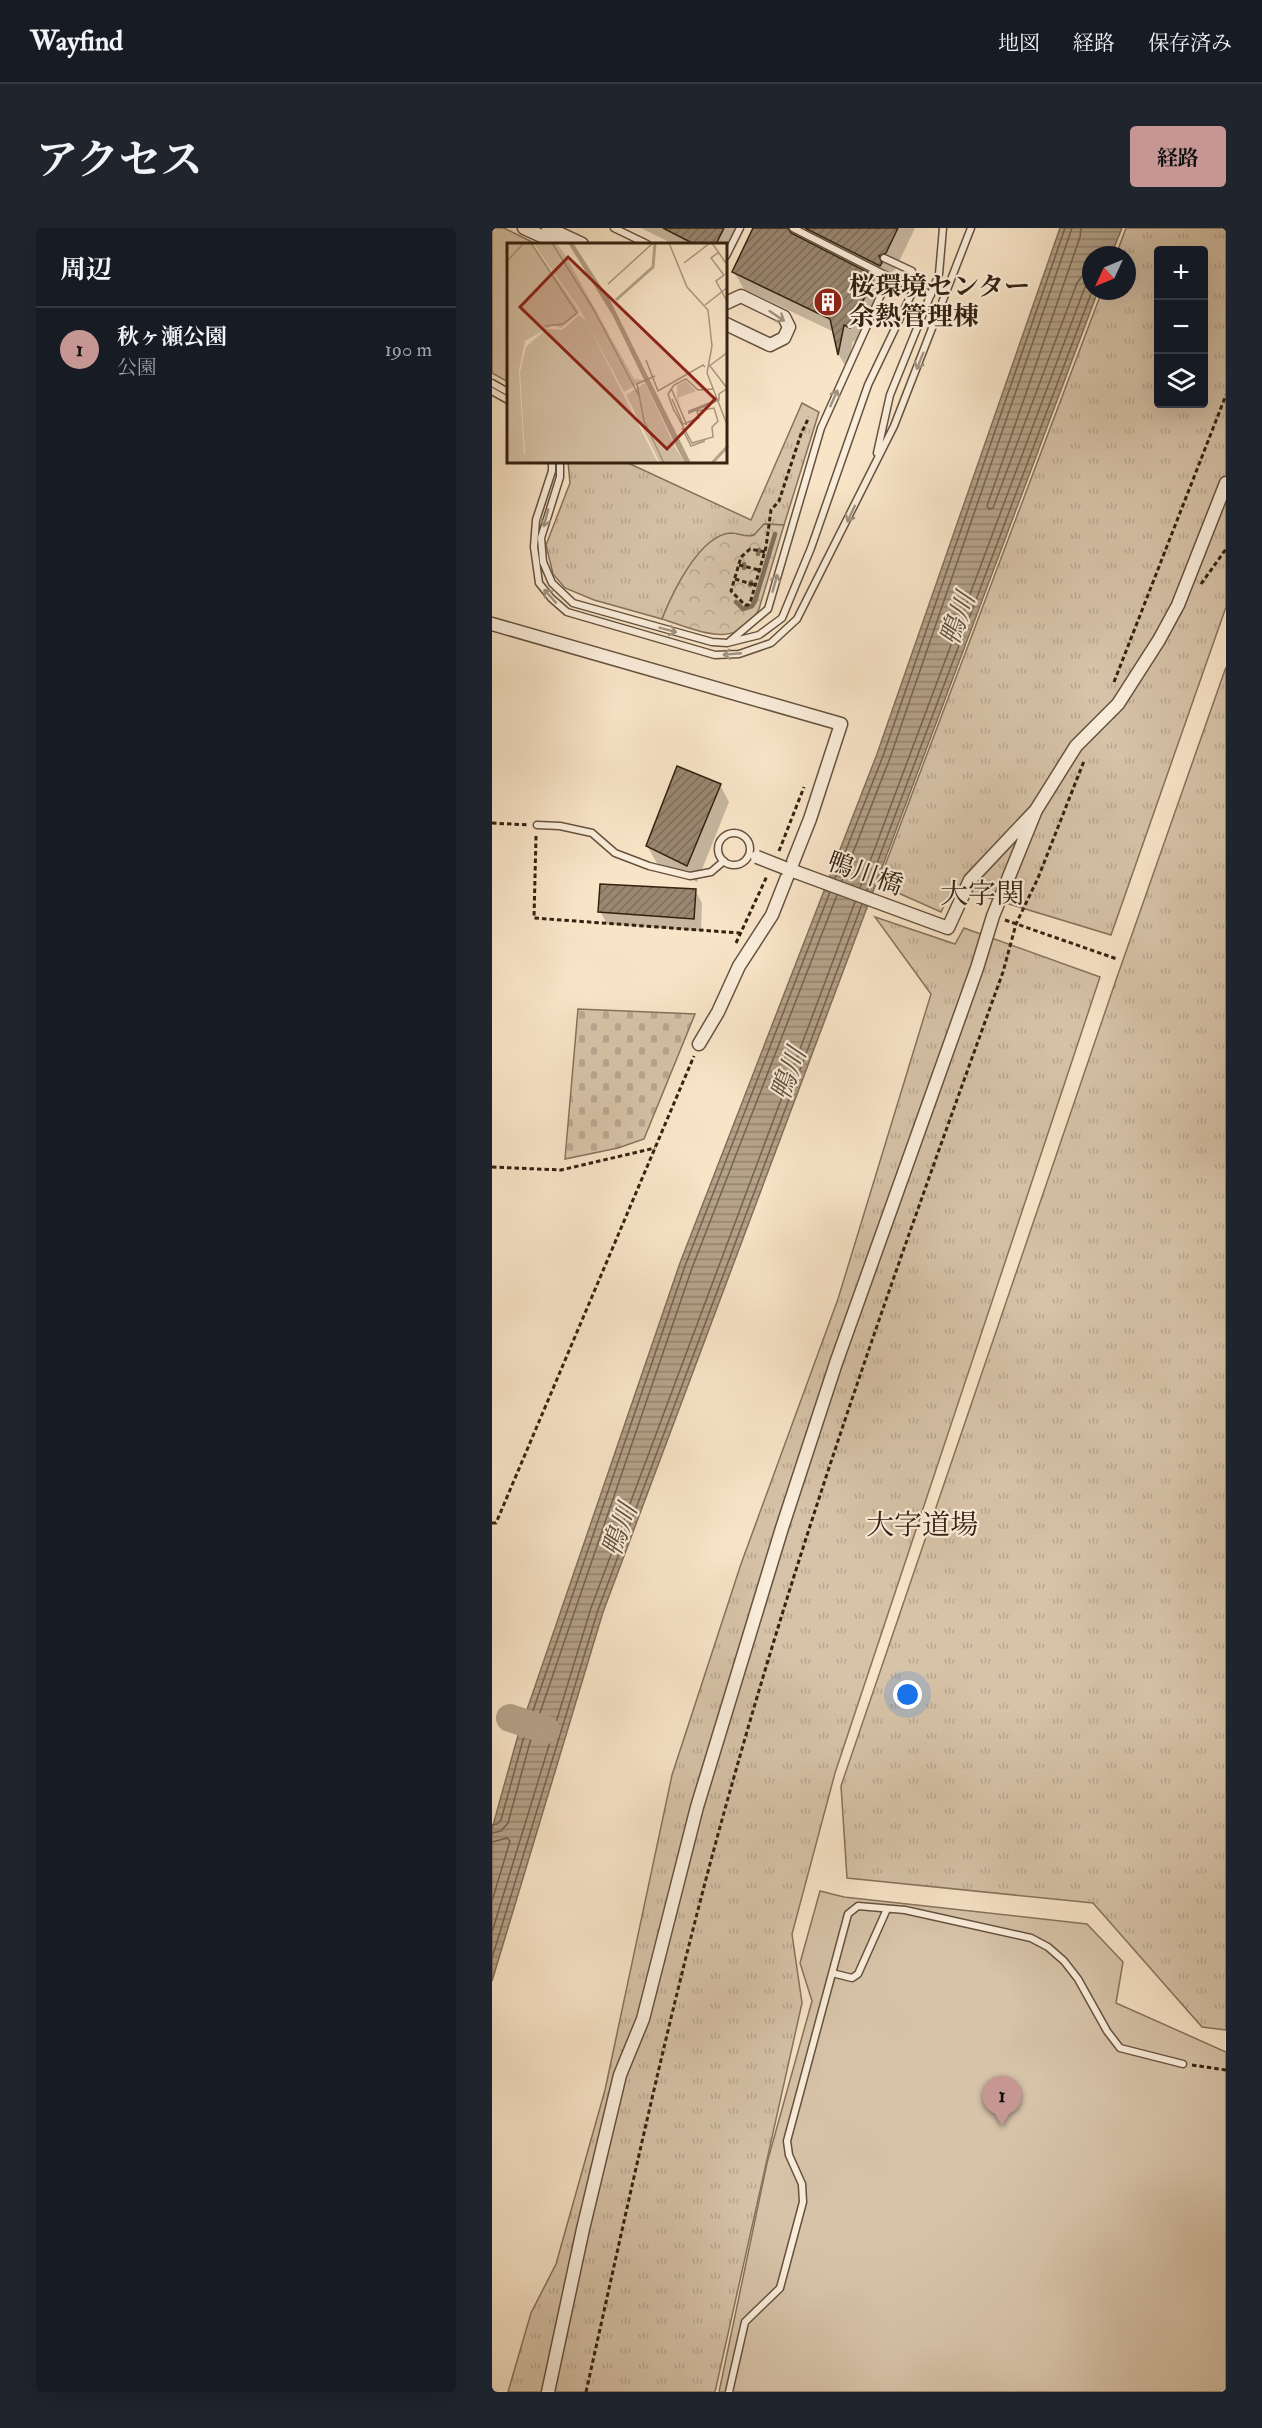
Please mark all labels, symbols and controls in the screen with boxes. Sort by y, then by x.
text: Wayfind [30,24,123,59]
text: 地図 [998,30,1040,57]
text: 経路 [1073,30,1115,57]
text: 保存済み [1148,30,1232,57]
button: 経路 [1130,126,1226,187]
text: アクセス [36,135,203,187]
inset map [507,243,728,464]
north arrow [1082,246,1136,300]
map controls [1154,246,1208,408]
button: + [1154,246,1208,300]
text: 周辺 [60,254,112,286]
place label: 桜環境センター 余熱管理棟 [849,271,1030,333]
building icon: 桜環境センター 余熱管理棟 [812,286,844,318]
button: − [1154,300,1208,354]
one-way arrow [769,309,786,322]
text: 秋ヶ瀬公園 [117,323,227,351]
text: 1 [76,337,83,362]
text: 190 m [385,337,432,362]
one-way arrow [913,351,924,370]
button: layers [1154,354,1208,408]
text: 公園 [117,355,157,380]
one-way arrow [829,389,841,407]
one-way arrow [844,505,855,523]
one-way arrow [540,508,552,527]
one-way arrow [770,574,781,593]
water label: 鴨川 [933,585,984,650]
one-way arrow [543,588,557,603]
one-way arrow [658,625,677,636]
one-way arrow [722,649,742,660]
street label: 鴨川橋 [823,846,907,902]
district label: 大字関 [940,877,1024,912]
water label: 鴨川 [764,1040,815,1105]
water label: 鴨川 [595,1496,646,1561]
district label: 大字道場 [866,1508,978,1543]
your location [893,1680,922,1709]
pin: 1 [982,2076,1022,2126]

